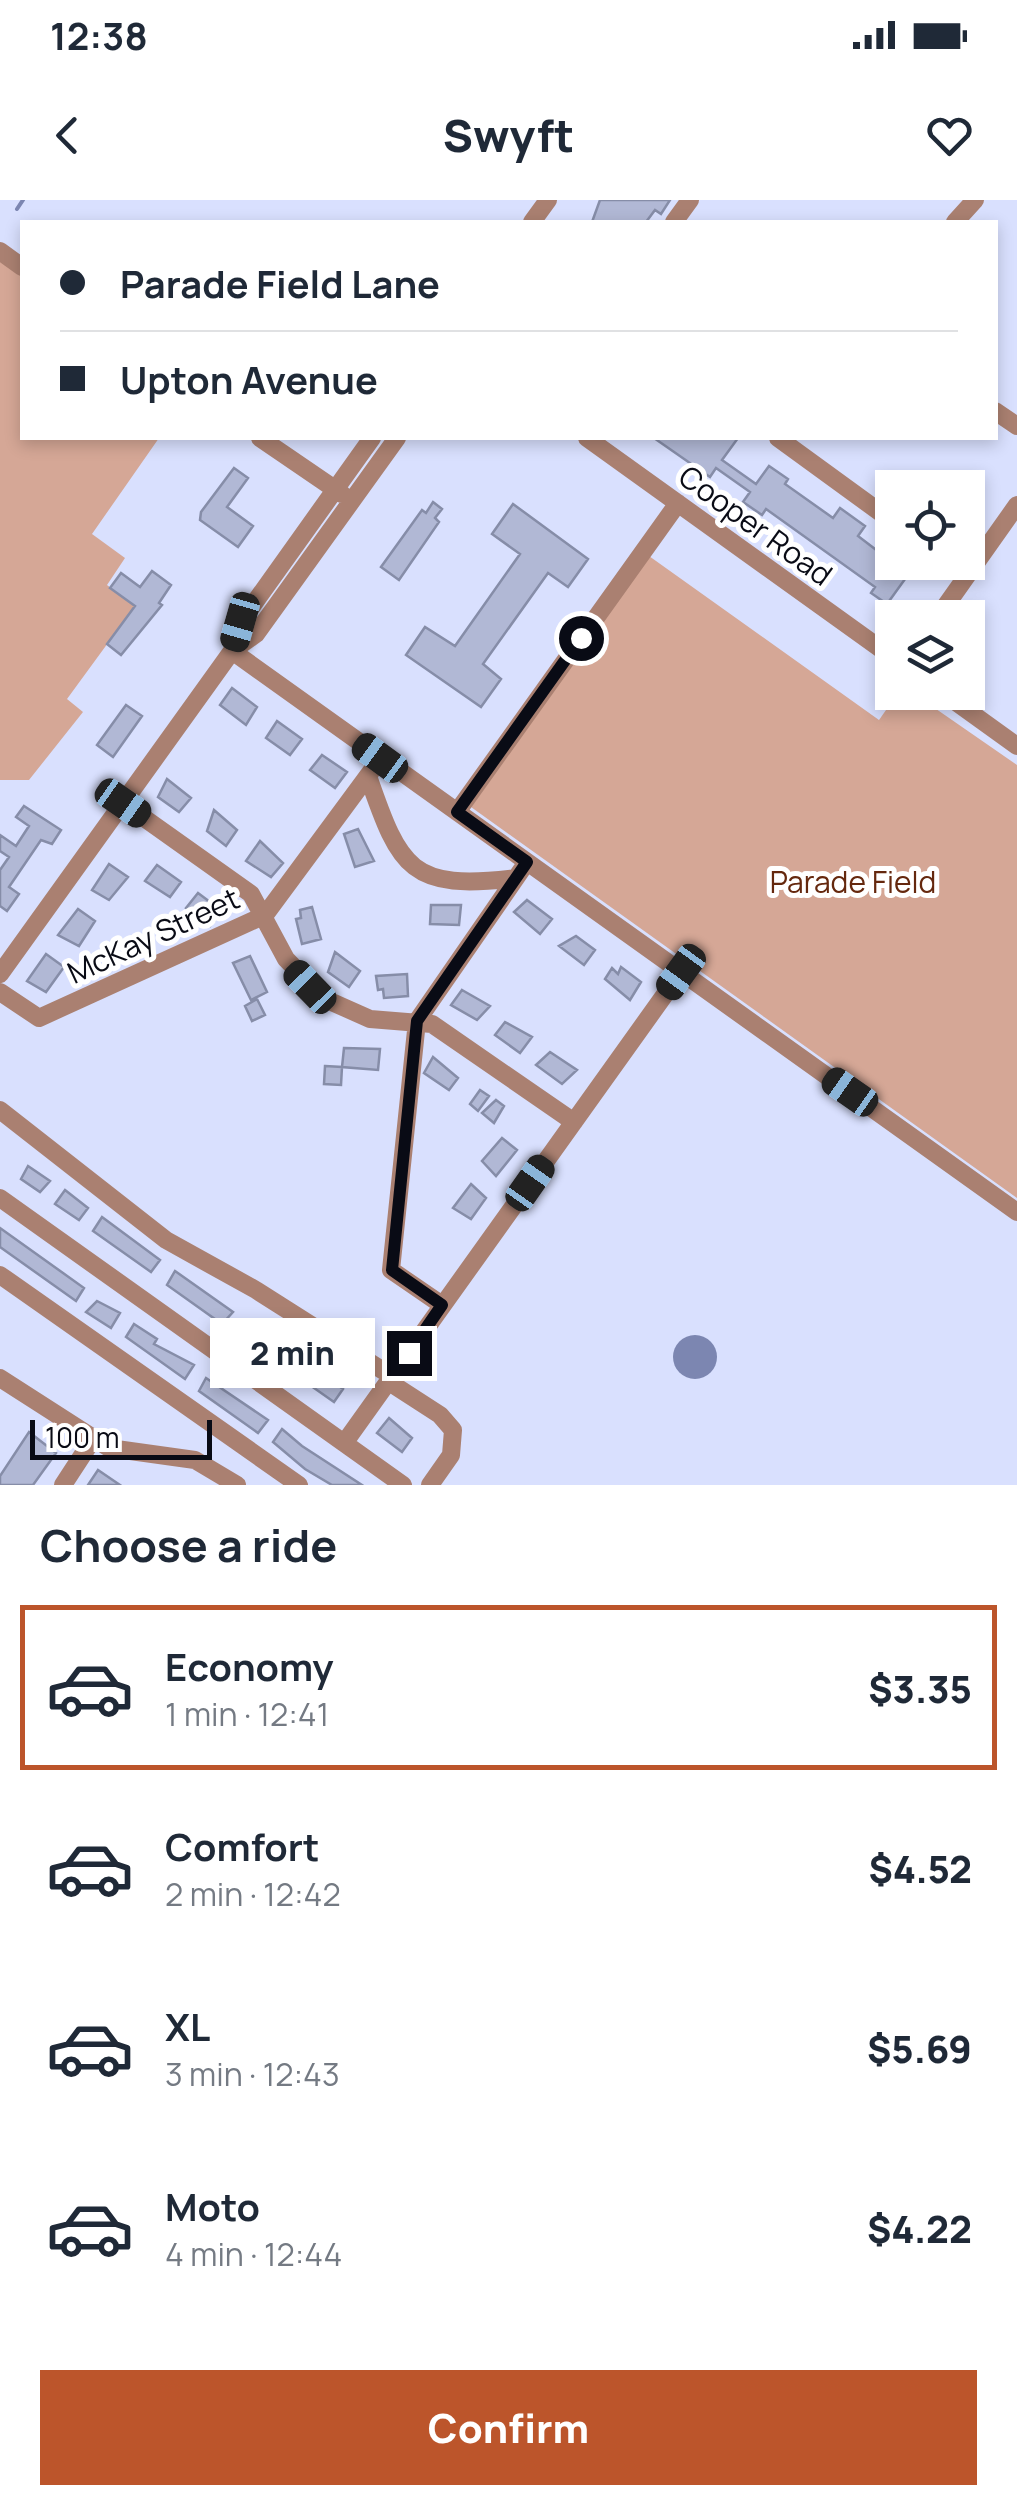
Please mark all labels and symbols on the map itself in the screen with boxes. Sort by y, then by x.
street label: Cooper Road [671,455,841,595]
car [217,589,263,655]
route start [559,616,604,661]
car [347,728,413,788]
car [90,774,156,832]
park label: Parade Field [770,861,936,902]
street label: McKay Street [60,877,246,993]
car [651,939,711,1005]
car [278,955,342,1019]
car [817,1063,883,1121]
car [501,1150,559,1216]
callout: 2 min [209,1318,374,1388]
route end [387,1331,432,1376]
scale bar [30,1415,212,1460]

